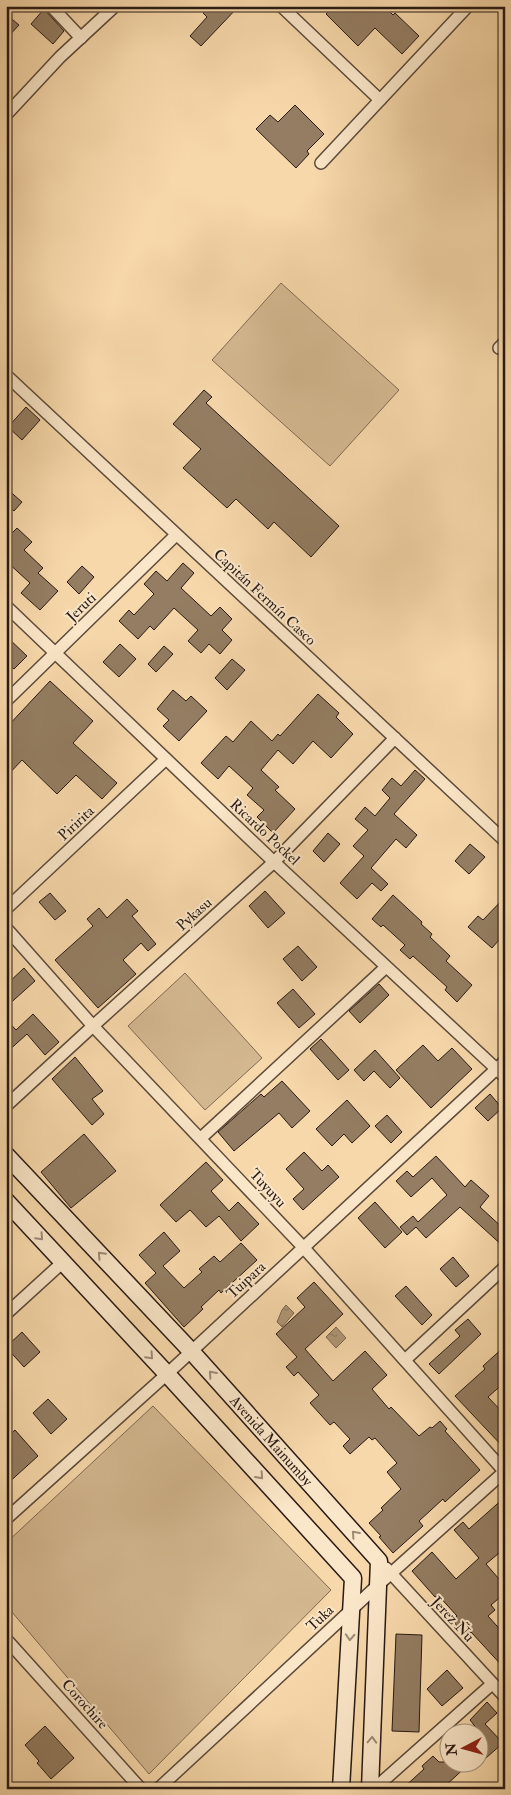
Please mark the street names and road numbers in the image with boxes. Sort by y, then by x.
street label: Capitán Fermín Casco [209,545,320,650]
street label: Jeruti [62,589,101,627]
street label: Ricardo Pockel [226,795,304,870]
street label: Piririta [54,801,99,845]
street label: Pykasu [173,893,216,935]
street label: Tuyuyu [245,1165,290,1212]
street label: Tuipara [223,1257,271,1304]
street label: Avenida Mainumby [225,1391,317,1491]
street label: Jerez Ñu [425,1591,479,1647]
street label: Tuka [303,1600,339,1636]
street label: Corochire [57,1675,112,1733]

